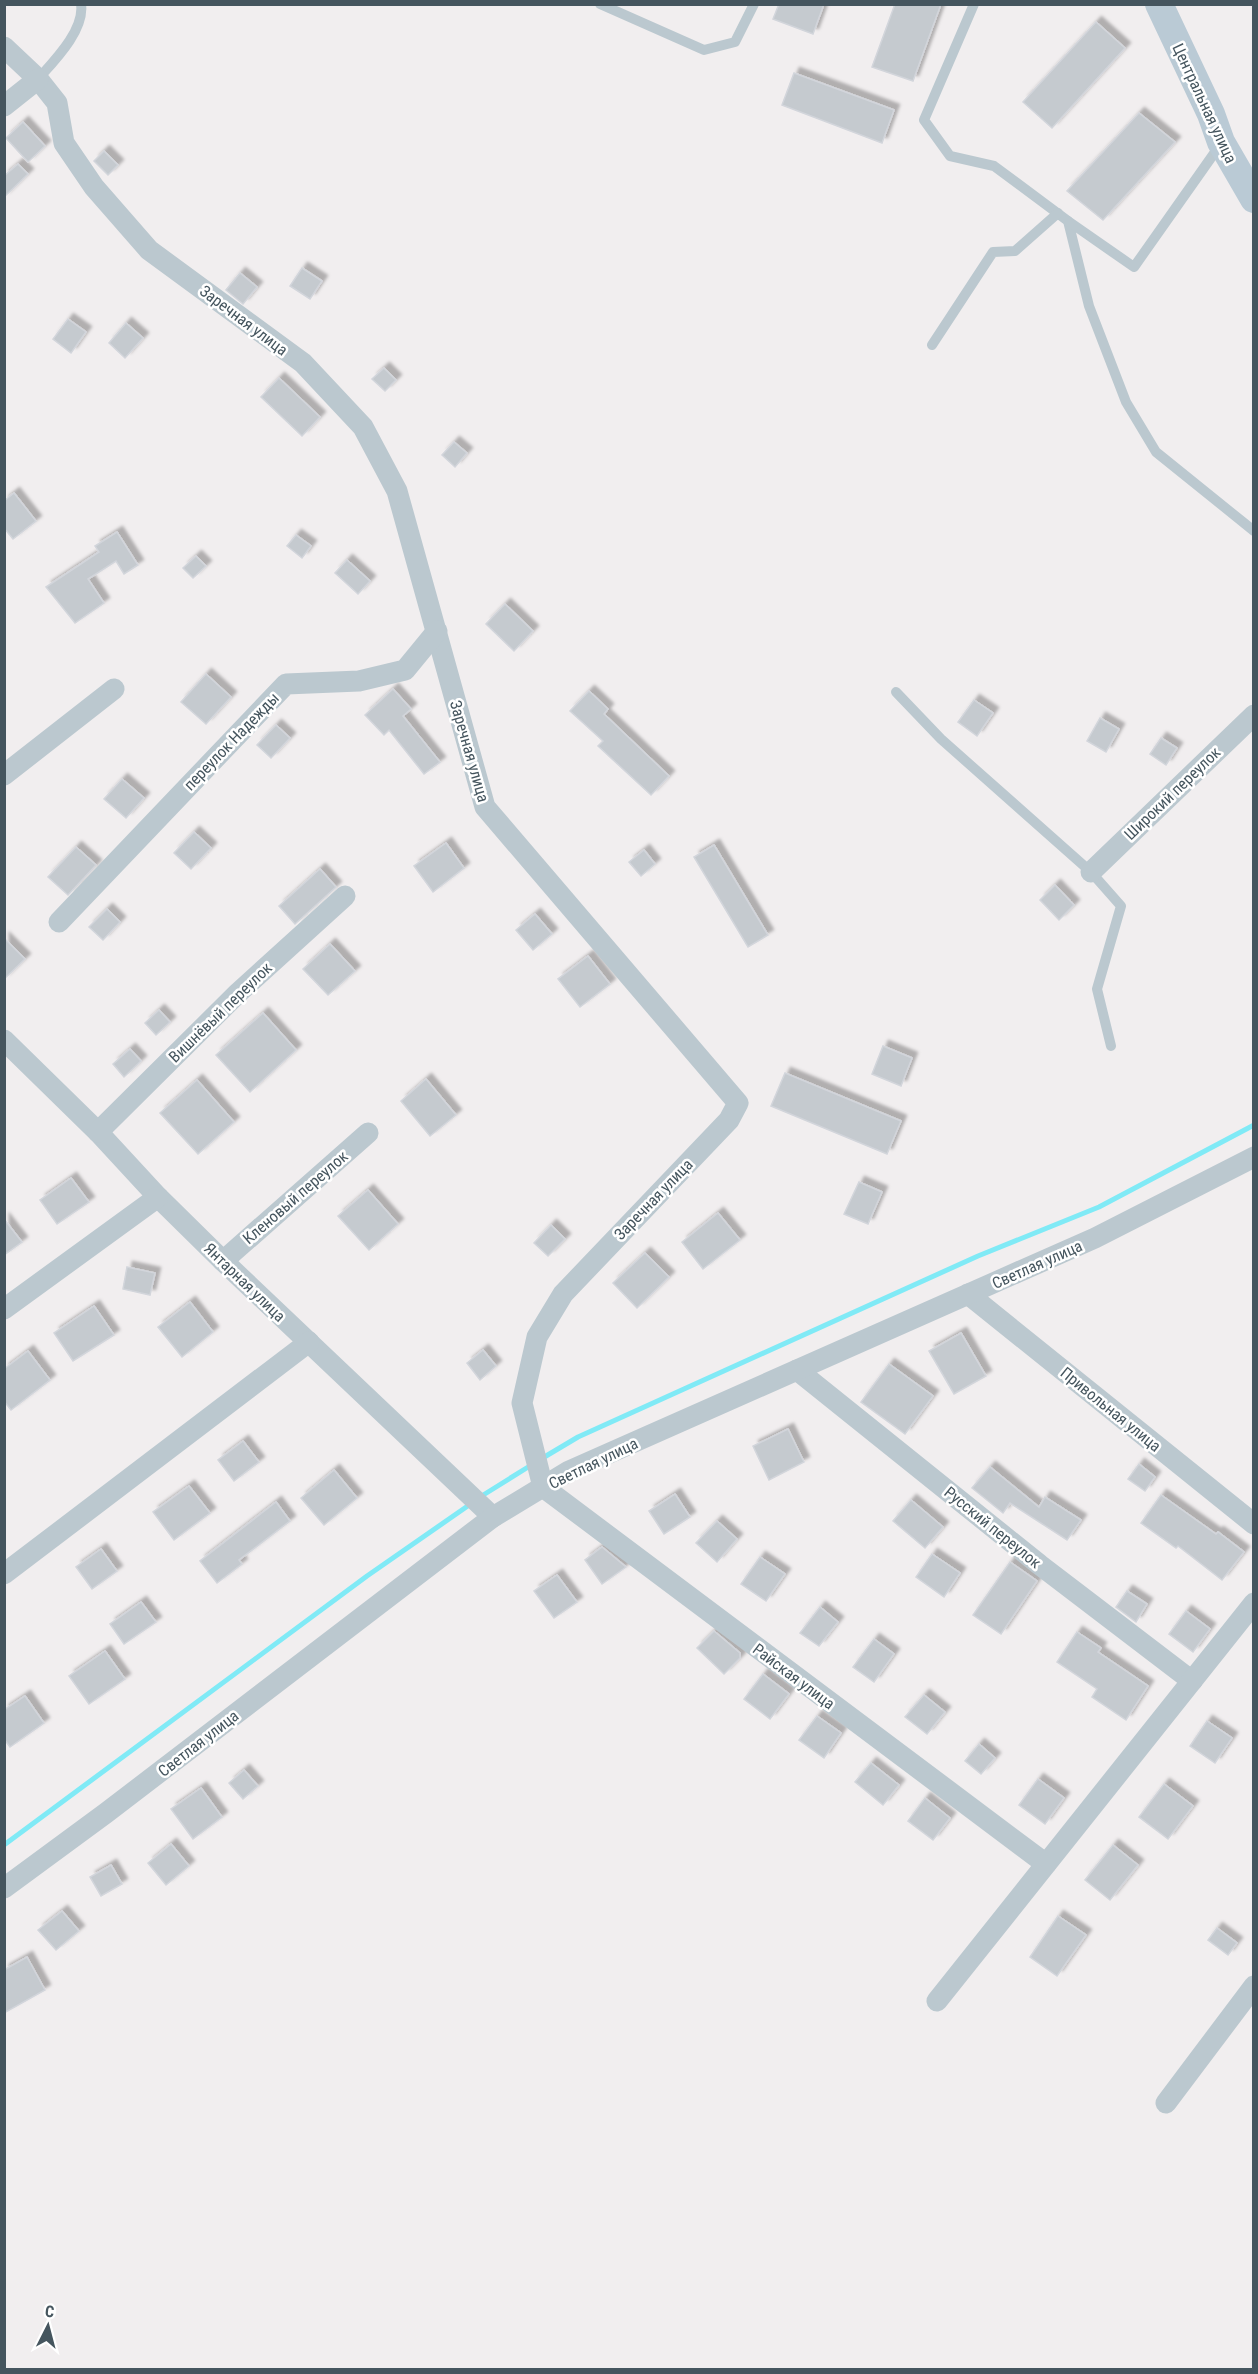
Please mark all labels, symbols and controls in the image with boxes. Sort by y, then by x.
street label: Центральная улица [1168,40,1241,166]
street label: Заречная улица [196,281,291,360]
street label: переулок Надежды [180,689,283,794]
street label: Заречная улица [446,698,493,804]
street label: Широкий переулок [1120,743,1224,844]
street label: Вишнёвый переулок [165,958,276,1066]
street label: Кленовый переулок [239,1146,352,1248]
street label: Заречная улица [610,1155,697,1244]
street label: Светлая улица [989,1236,1085,1293]
street label: Янтарная улица [200,1239,289,1326]
street label: Привольная улица [1057,1363,1165,1456]
street label: Светлая улица [546,1434,641,1493]
street label: Русский переулок [940,1483,1045,1572]
street label: Райская улица [749,1639,838,1713]
street label: Светлая улица [154,1706,242,1781]
north arrow [18,2296,78,2356]
text: С [44,2302,55,2322]

